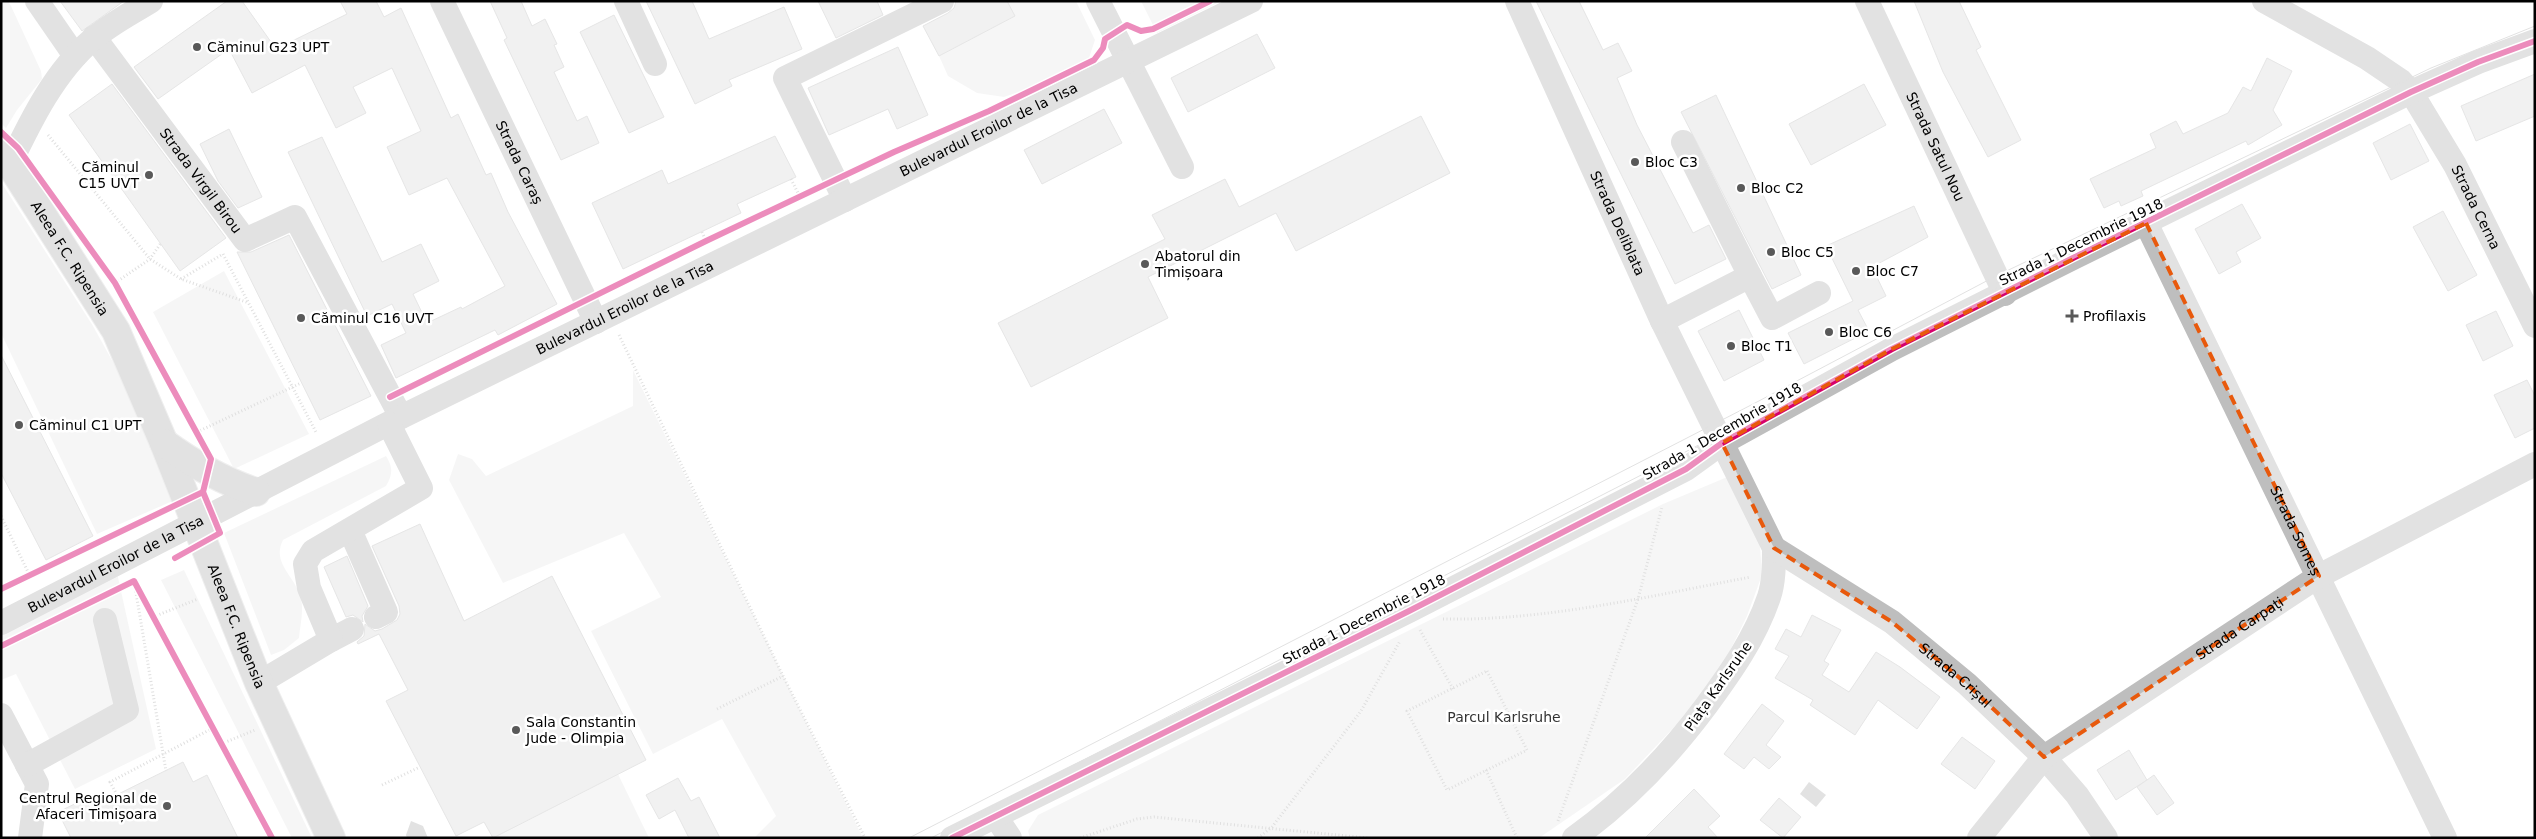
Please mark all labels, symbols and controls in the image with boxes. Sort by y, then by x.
place label: Căminul G23 UPT [207,39,330,55]
marker: Căminul G23 UPT [191,41,203,53]
street label: Bulevardul Eroilor de la Tisa [897,79,1080,180]
street label: Strada Satul Nou [1903,89,1968,204]
street label: Strada Caraș [493,118,546,207]
street label: Strada Virgil Birou [157,125,245,236]
place label: Bloc C3 [1645,154,1698,170]
marker: Bloc C3 [1629,156,1641,168]
place label: Căminul C15 UVT [79,159,139,191]
street label: Strada Cerna [2448,162,2504,252]
street label: Strada Deliblata [1587,168,1648,278]
marker: Căminul C15 UVT [143,169,155,181]
place label: Bloc C2 [1751,180,1804,196]
marker: Bloc C2 [1735,182,1747,194]
street label: Strada 1 Decembrie 1918 [1996,195,2166,289]
street label: Aleea F.C. Ripensia [28,198,112,319]
place label: Bloc C5 [1781,244,1834,260]
marker: Bloc C5 [1765,246,1777,258]
place label: Abatorul din Timișoara [1154,248,1241,281]
street label: Bulevardul Eroilor de la Tisa [533,257,716,358]
marker: Abatorul din Timișoara [1139,258,1151,270]
place label: Bloc C7 [1866,263,1919,279]
marker: Bloc C7 [1850,265,1862,277]
place label: Profilaxis [2083,308,2146,324]
marker: Profilaxis [2065,309,2079,323]
place label: Căminul C16 UVT [311,310,434,326]
marker: Căminul C16 UVT [295,312,307,324]
place label: Bloc C6 [1839,324,1892,340]
marker: Bloc C6 [1823,326,1835,338]
place label: Bloc T1 [1741,338,1793,354]
marker: Bloc T1 [1725,340,1737,352]
street label: Strada 1 Decembrie 1918 [1640,379,1804,483]
place label: Căminul C1 UPT [29,417,142,433]
marker: Căminul C1 UPT [13,419,25,431]
street label: Strada Someș [2267,483,2324,578]
street label: Bulevardul Eroilor de la Tisa [25,512,206,616]
street label: Aleea F.C. Ripensia [205,562,268,691]
street label: Strada 1 Decembrie 1918 [1280,571,1448,667]
street label: Strada Carpați [2193,594,2286,663]
street label: Piața Karlsruhe [1681,638,1756,734]
street label: Strada Crișul [1916,640,1995,711]
park label: Parcul Karlsruhe [1447,709,1561,725]
place label: Sala Constantin Jude - Olimpia [525,714,636,746]
marker: Sala Constantin Jude - Olimpia [510,724,522,736]
place label: Centrul Regional de Afaceri Timișoara [19,790,157,823]
marker: Centrul Regional de Afaceri Timișoara [161,800,173,812]

